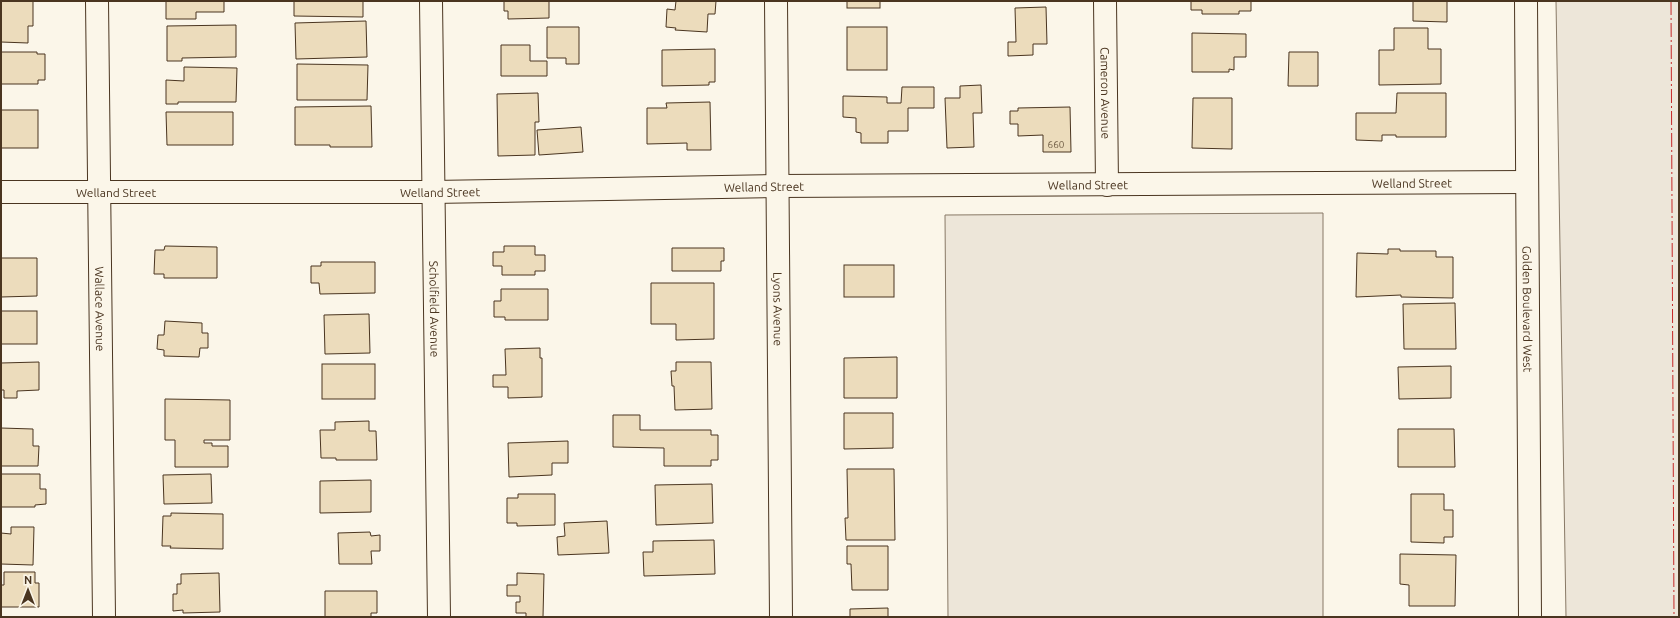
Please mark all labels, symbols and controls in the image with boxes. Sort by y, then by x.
street label: Cameron Avenue [1099,47,1113,139]
house number: 660 [1048,139,1065,150]
street label: Welland Street [1372,176,1452,189]
street label: Welland Street [1048,178,1128,191]
street label: Welland Street [724,179,804,193]
street label: Welland Street [400,185,480,199]
street label: Welland Street [76,186,156,199]
street label: Golden Boulevard West [1521,246,1535,373]
street label: Scholfield Avenue [428,261,442,357]
street label: Wallace Avenue [94,266,107,352]
street label: Lyons Avenue [772,272,785,346]
north arrow [8,570,48,610]
text: N [24,574,32,586]

